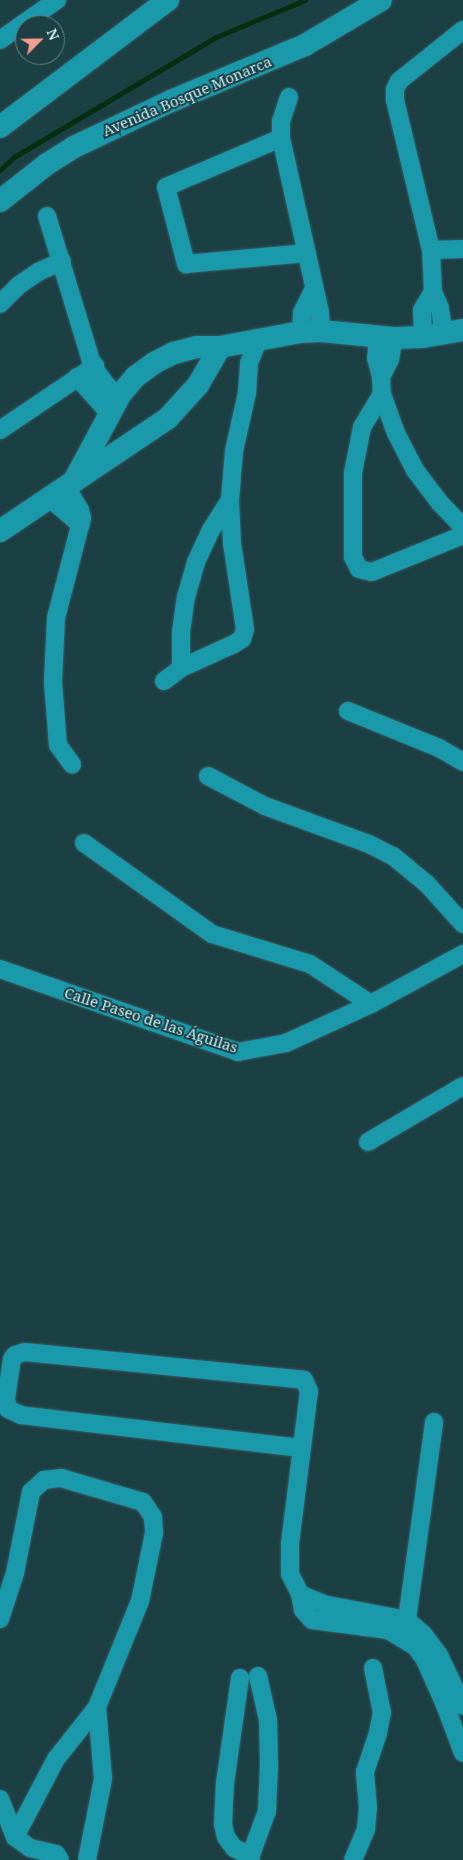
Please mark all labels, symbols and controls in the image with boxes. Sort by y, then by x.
north arrow [15,15,65,65]
text: N [42,26,64,43]
street label: Avenida Bosque Monarca [100,52,274,140]
street label: Calle Paseo de las Águilas [62,983,240,1057]

